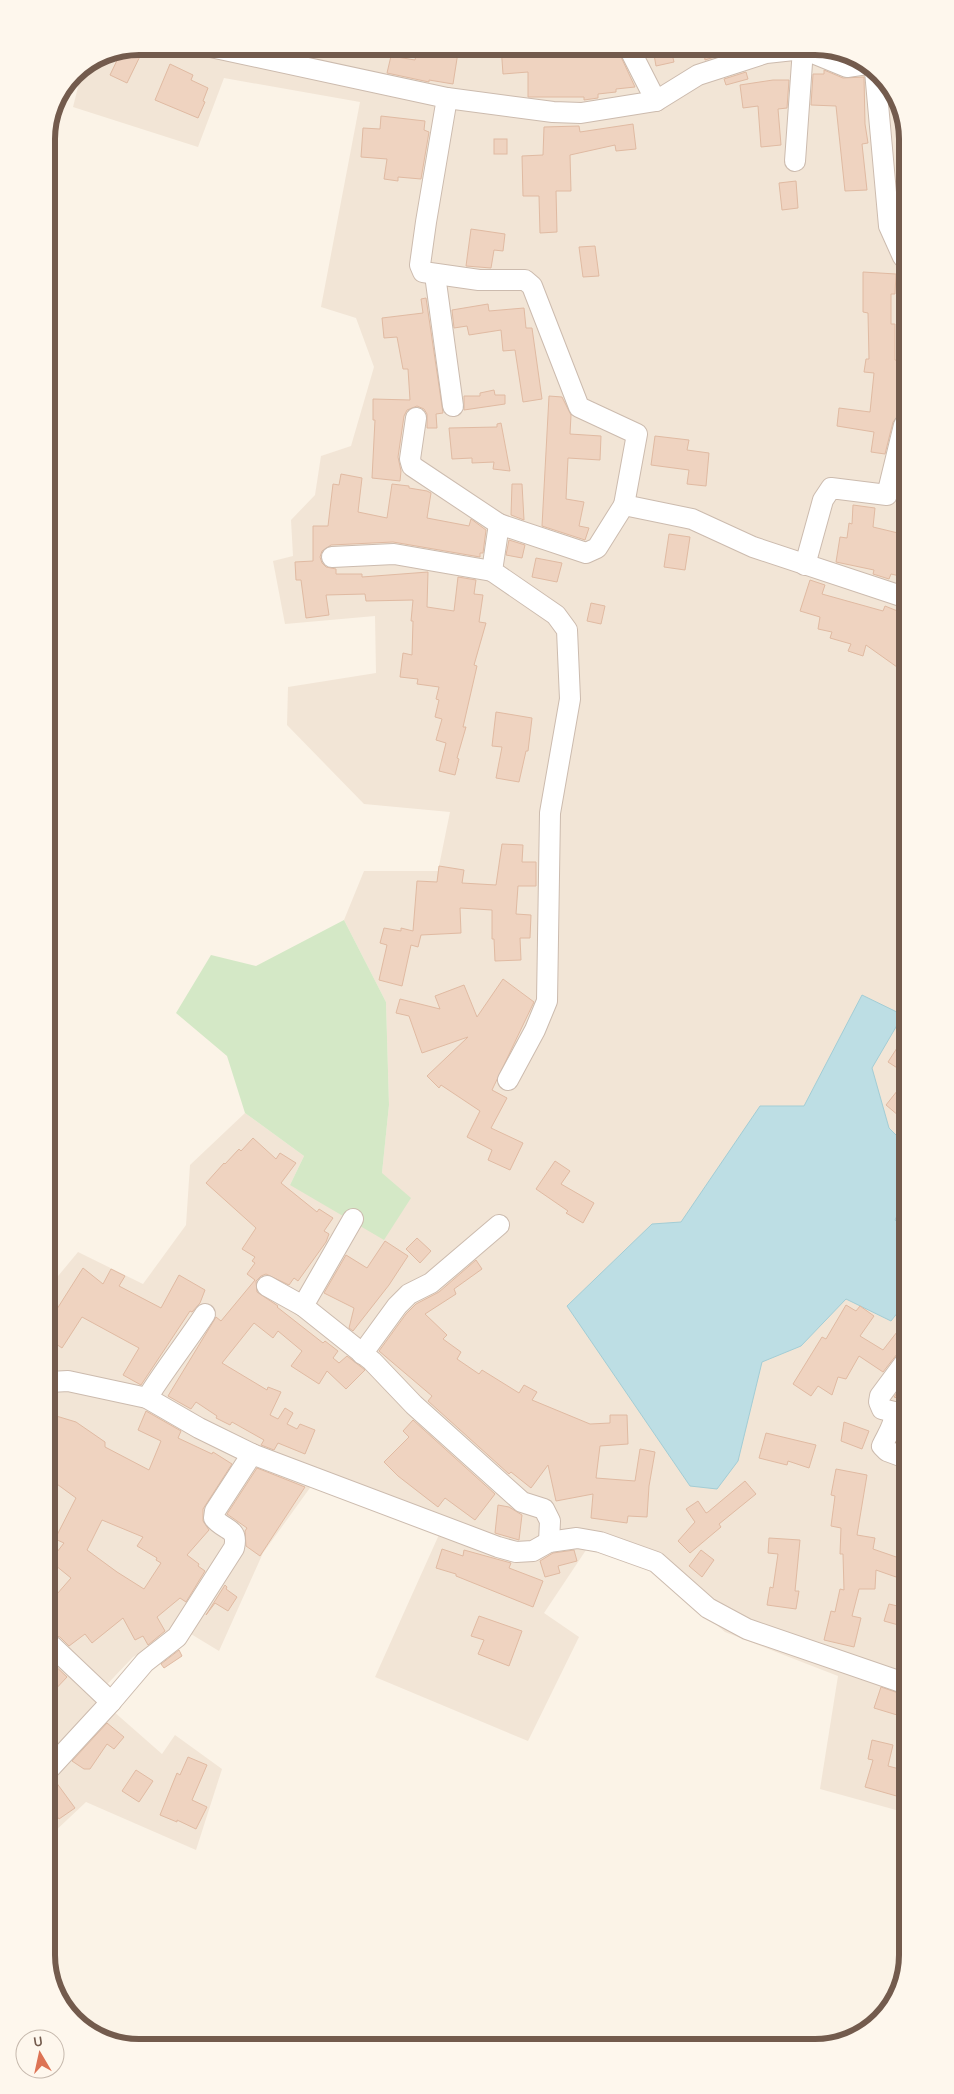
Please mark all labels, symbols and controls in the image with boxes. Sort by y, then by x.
north arrow [15,2029,65,2079]
text: U [32,2033,44,2051]

